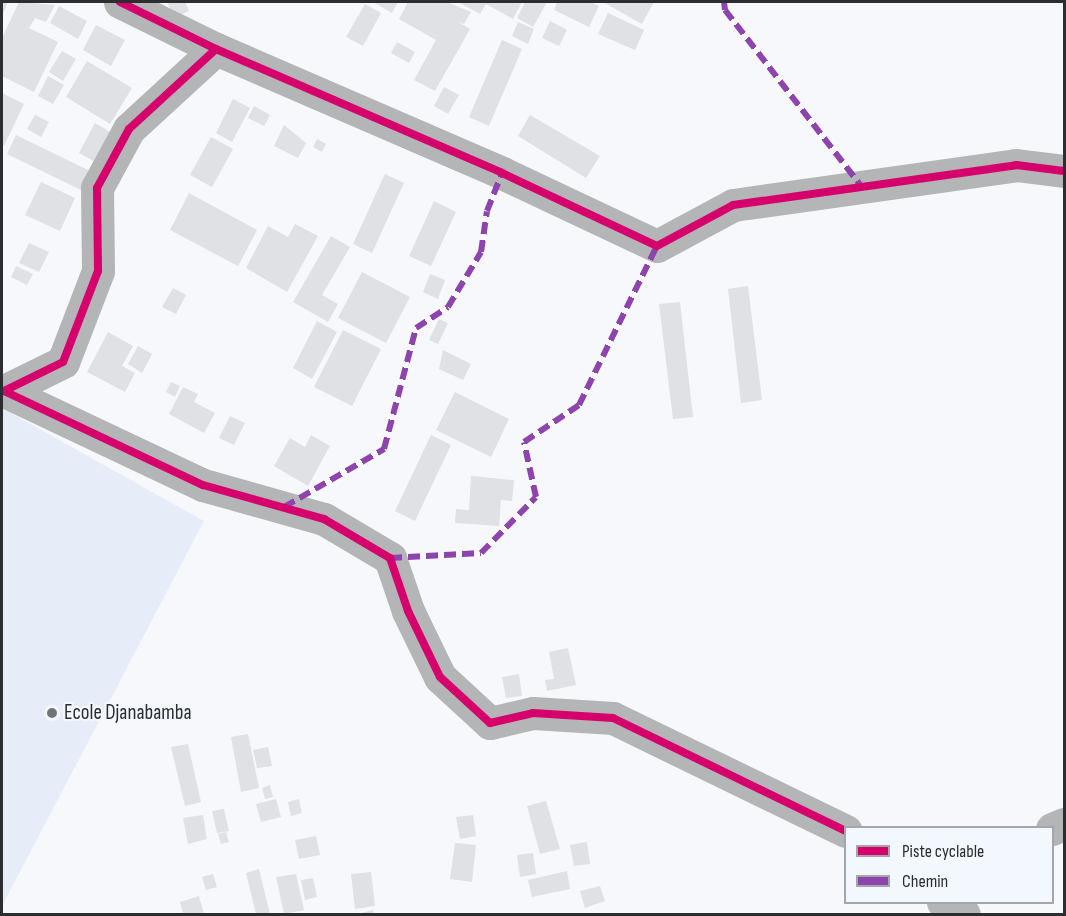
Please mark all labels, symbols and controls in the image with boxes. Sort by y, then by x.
place label: Ecole Djanabamba [64,700,192,726]
marker: Ecole Djanabamba [45,706,59,720]
legend [844,826,1054,904]
text: Piste cyclable [902,841,984,862]
text: Chemin [902,871,948,892]

